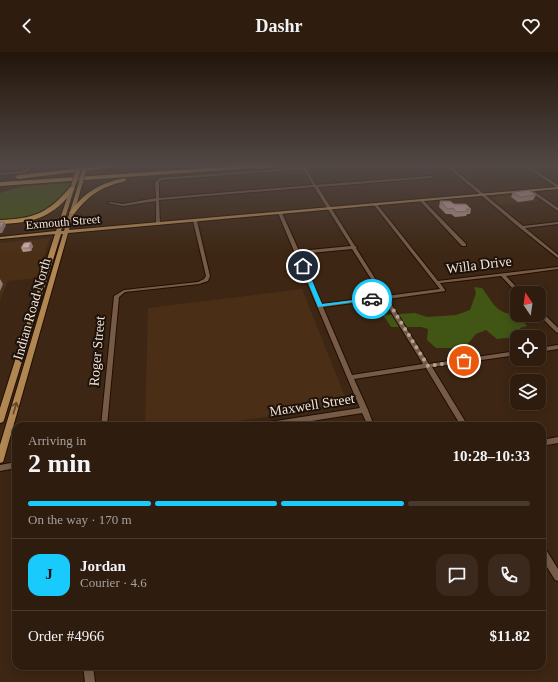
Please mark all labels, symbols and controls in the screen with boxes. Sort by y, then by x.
icon: back [16,15,38,37]
icon: heart [520,15,542,37]
text: Dashr [255,16,303,36]
street label: Exmouth Street [25,212,102,232]
pin [286,249,320,283]
street label: Willa Drive [445,254,513,276]
icon: home [292,255,314,277]
street label: Indian Road North [10,256,54,362]
courier [352,279,392,319]
north arrow [510,286,546,322]
map controls [510,286,546,410]
icon: car [361,288,383,310]
street label: Roger Street [86,315,108,387]
button: locate [510,330,546,366]
pin [447,344,481,378]
icon: bag [453,350,475,372]
button: layers [510,374,546,410]
street label: Maxwell Street [268,391,356,419]
one-way arrow [12,402,19,415]
text: Arriving in [28,433,86,448]
text: 10:28–10:33 [453,448,530,464]
text: 2 min [28,449,91,478]
text: On the way · 170 m [28,512,132,527]
button: chat [436,554,478,596]
button: phone [488,554,530,596]
text: Jordan [80,558,126,574]
text: J [45,566,53,582]
text: Courier · 4.6 [80,575,147,590]
text: Order #4966 [28,628,104,644]
text: $11.82 [490,628,530,644]

